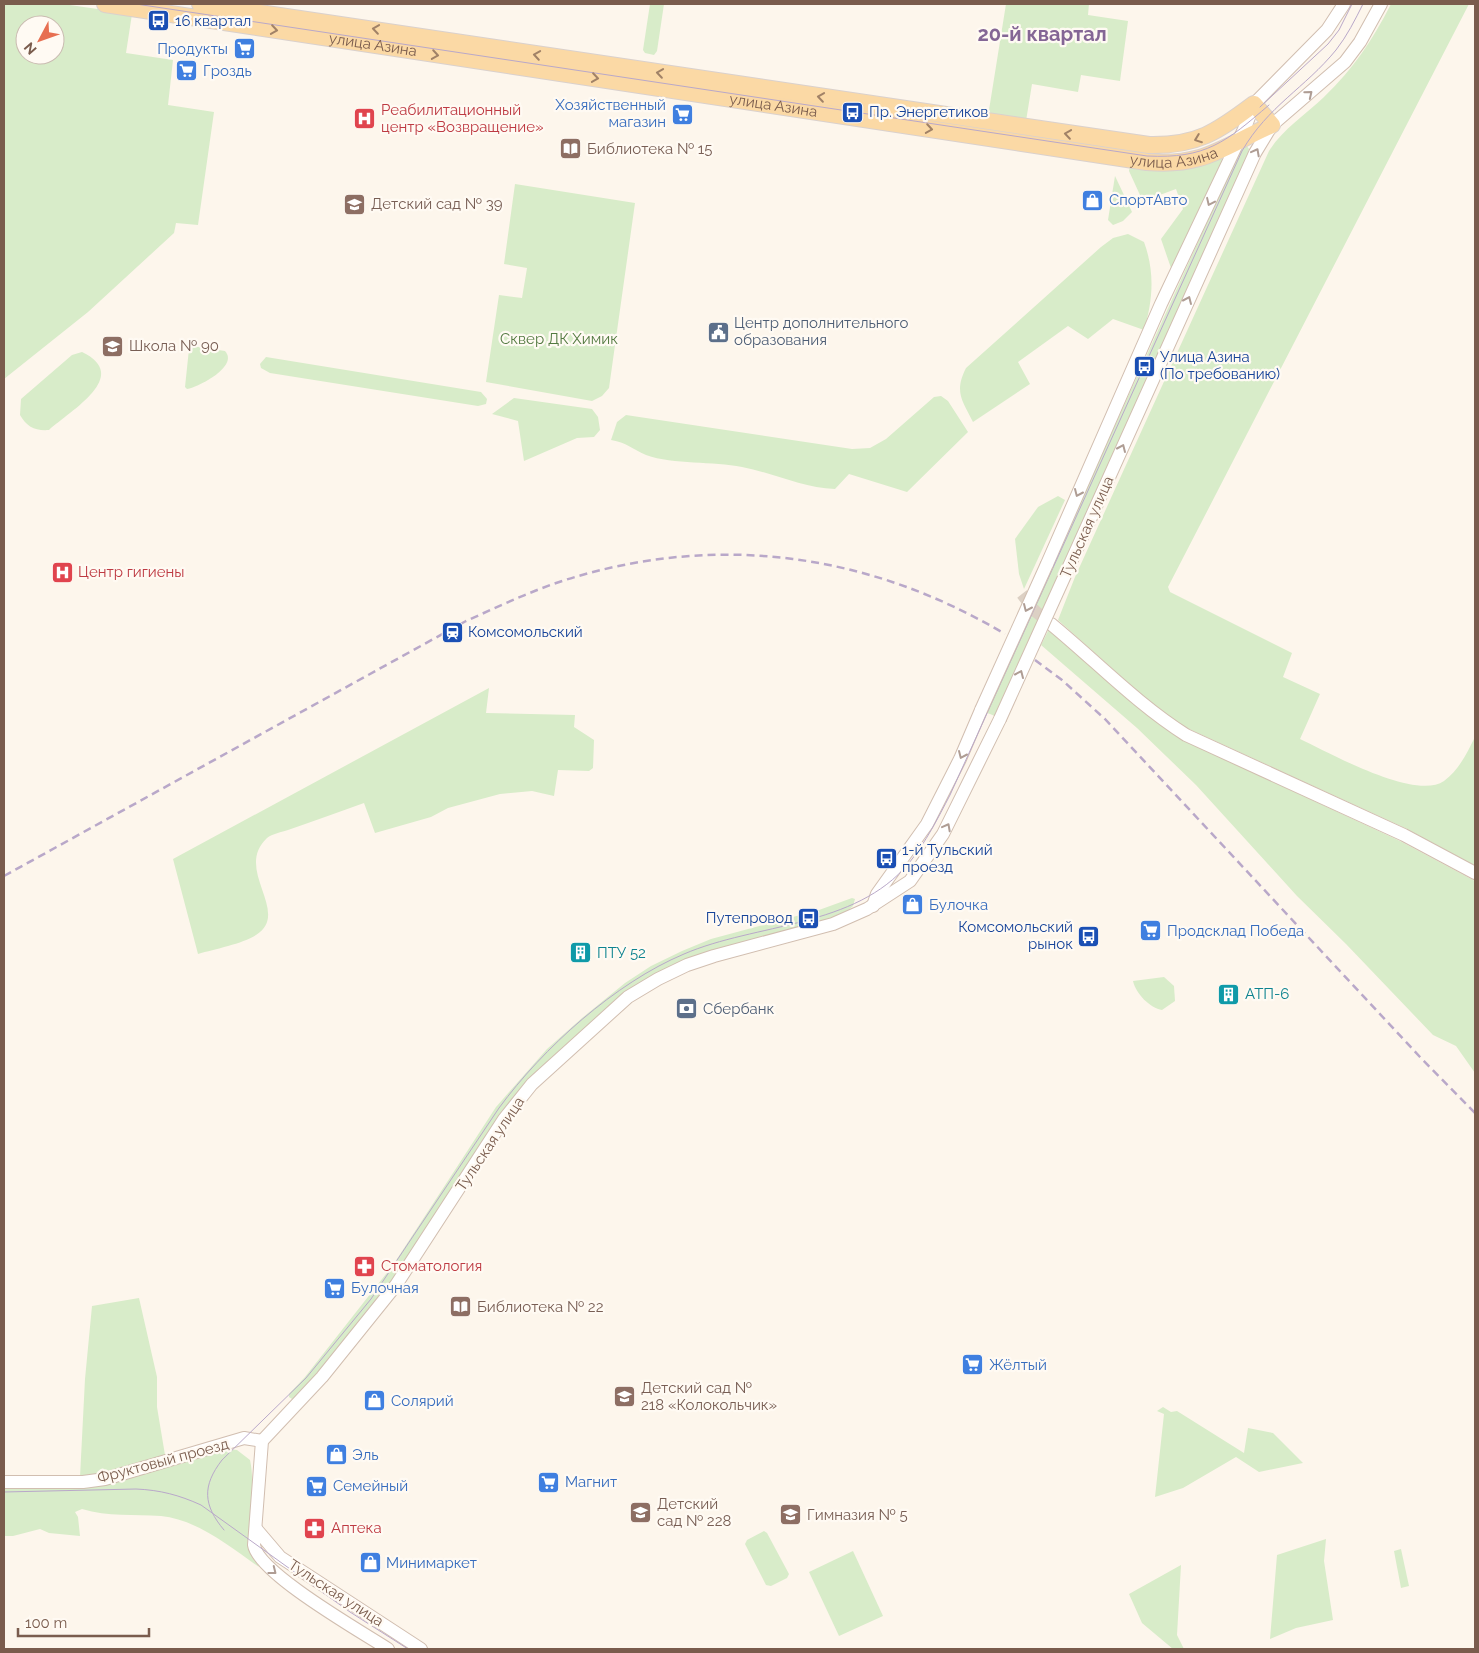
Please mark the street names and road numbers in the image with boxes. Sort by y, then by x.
street label: улица Азина [328,29,418,60]
street label: улица Азина [728,90,819,121]
street label: улица Азина [1129,143,1220,172]
street label: Тульская улица [1056,473,1118,581]
street label: Тульская улица [452,1093,528,1195]
street label: Фруктовый проезд [95,1435,231,1487]
street label: Тульская улица [285,1556,387,1630]

